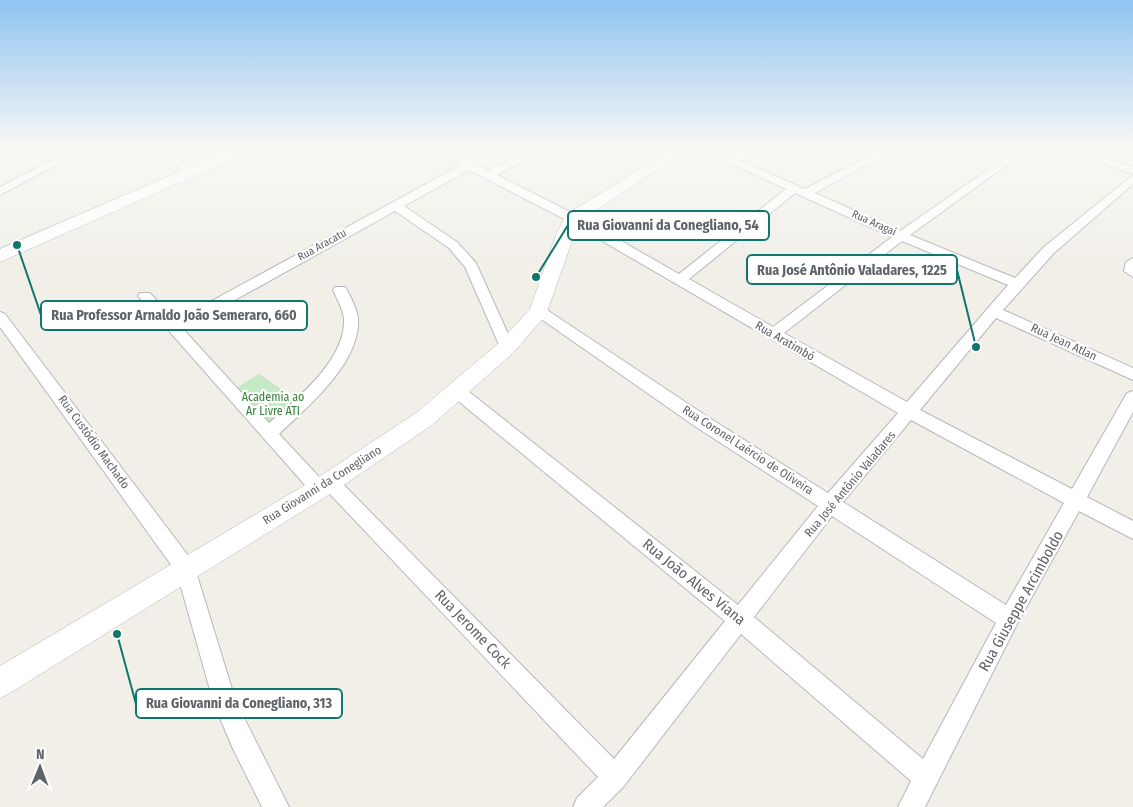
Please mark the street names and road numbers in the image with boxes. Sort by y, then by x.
street label: Rua Aragaí [850,207,899,239]
street label: Rua Aracatu [295,226,349,264]
street label: Rua Aratimbó [753,318,817,364]
street label: Rua Jean Atlan [1029,321,1099,363]
street label: Rua Custódio Machado [55,393,133,491]
street label: Rua Coronel Laércio de Oliveira [680,402,816,498]
street label: Rua José Antônio Valadares [802,428,898,540]
street label: Rua Giovanni da Conegliano [260,443,384,527]
street label: Rua Giuseppe Arcimboldo [975,527,1067,674]
street label: Rua João Alves Viana [639,535,749,629]
street label: Rua Jerome Cock [431,586,515,672]

